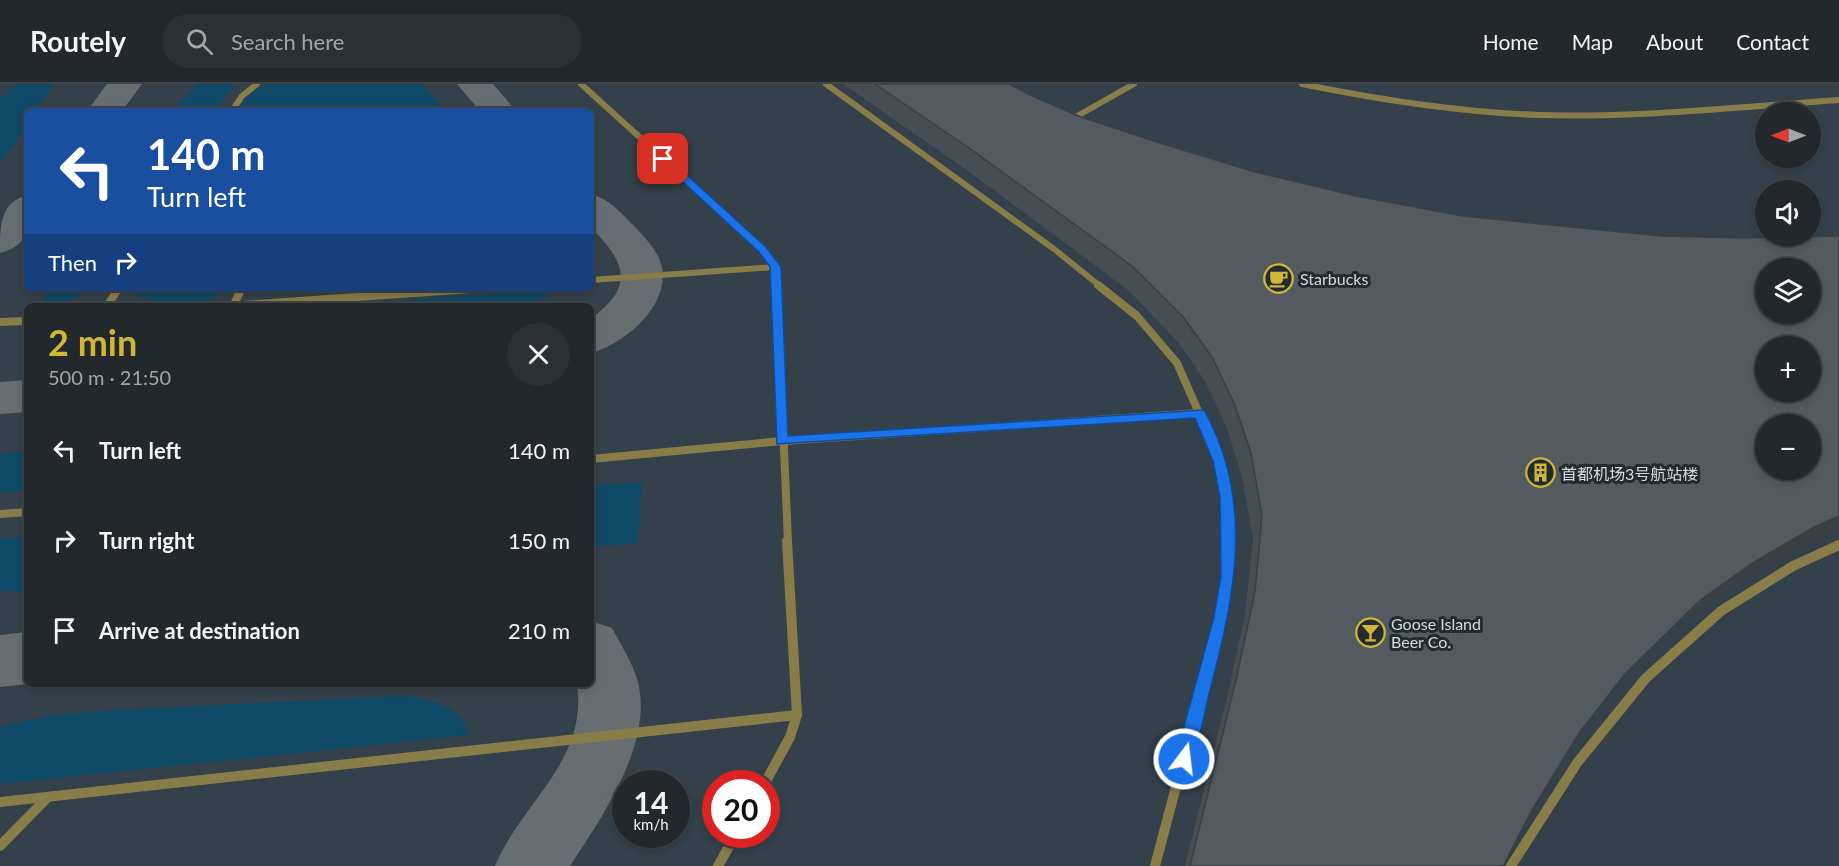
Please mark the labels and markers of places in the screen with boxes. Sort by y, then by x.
pin [637,133,688,184]
cafe icon: Starbucks [1263,262,1295,294]
place label: Starbucks [1300,269,1368,288]
building icon: 首都机场3号航站楼 [1524,457,1556,489]
place label: 首都机场3号航站楼 [1561,464,1698,483]
place label: Goose Island Beer Co. [1391,614,1481,651]
bar icon: Goose Island Beer Co. [1354,616,1386,648]

